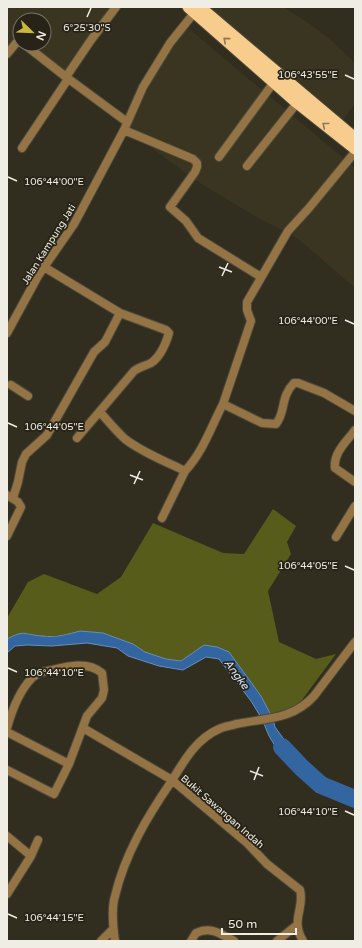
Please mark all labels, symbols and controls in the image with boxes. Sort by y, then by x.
north arrow [12,12,52,52]
text: 6°25'30"S [63,22,111,34]
text: N [33,29,48,42]
one-way arrow [223,38,231,45]
text: 106°43'55"E [278,69,338,81]
one-way arrow [322,123,329,130]
text: 106°44'00"E [24,176,84,188]
street label: Jalan Kampung Jati [19,202,78,287]
text: 106°44'00"E [278,315,338,327]
text: 106°44'05"E [24,421,84,433]
text: 106°44'05"E [278,560,338,572]
water label: Angke [221,657,252,692]
text: 106°44'10"E [24,667,84,679]
street label: Bukit Sawangan Indah [178,772,266,851]
text: 106°44'10"E [278,806,338,818]
scale bar [222,910,296,936]
text: 106°44'15"E [24,912,84,924]
text: 50 m [228,917,257,931]

